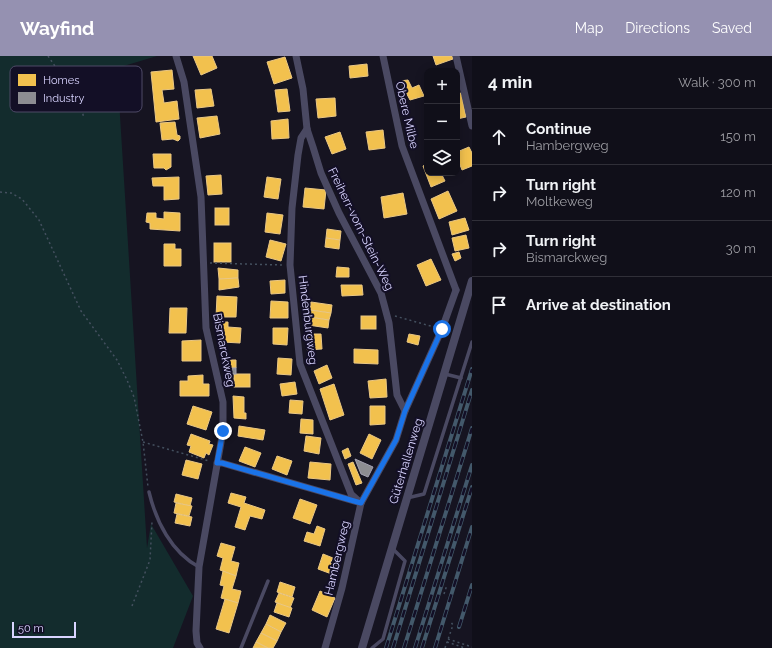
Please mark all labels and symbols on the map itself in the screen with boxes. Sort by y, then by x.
legend [10,66,142,112]
text: Homes [43,74,79,87]
street label: Obere Milbe [392,80,422,150]
text: Industry [43,92,84,105]
street label: Freiherr-vom-Stein-Weg [325,165,397,293]
street label: Hindenburgweg [296,274,320,366]
street label: Bismarckweg [210,312,238,388]
route start [433,320,451,338]
street label: Güterhallenweg [386,416,426,506]
route end [214,422,232,440]
street label: Hambergweg [322,519,352,597]
scale bar [12,620,76,639]

